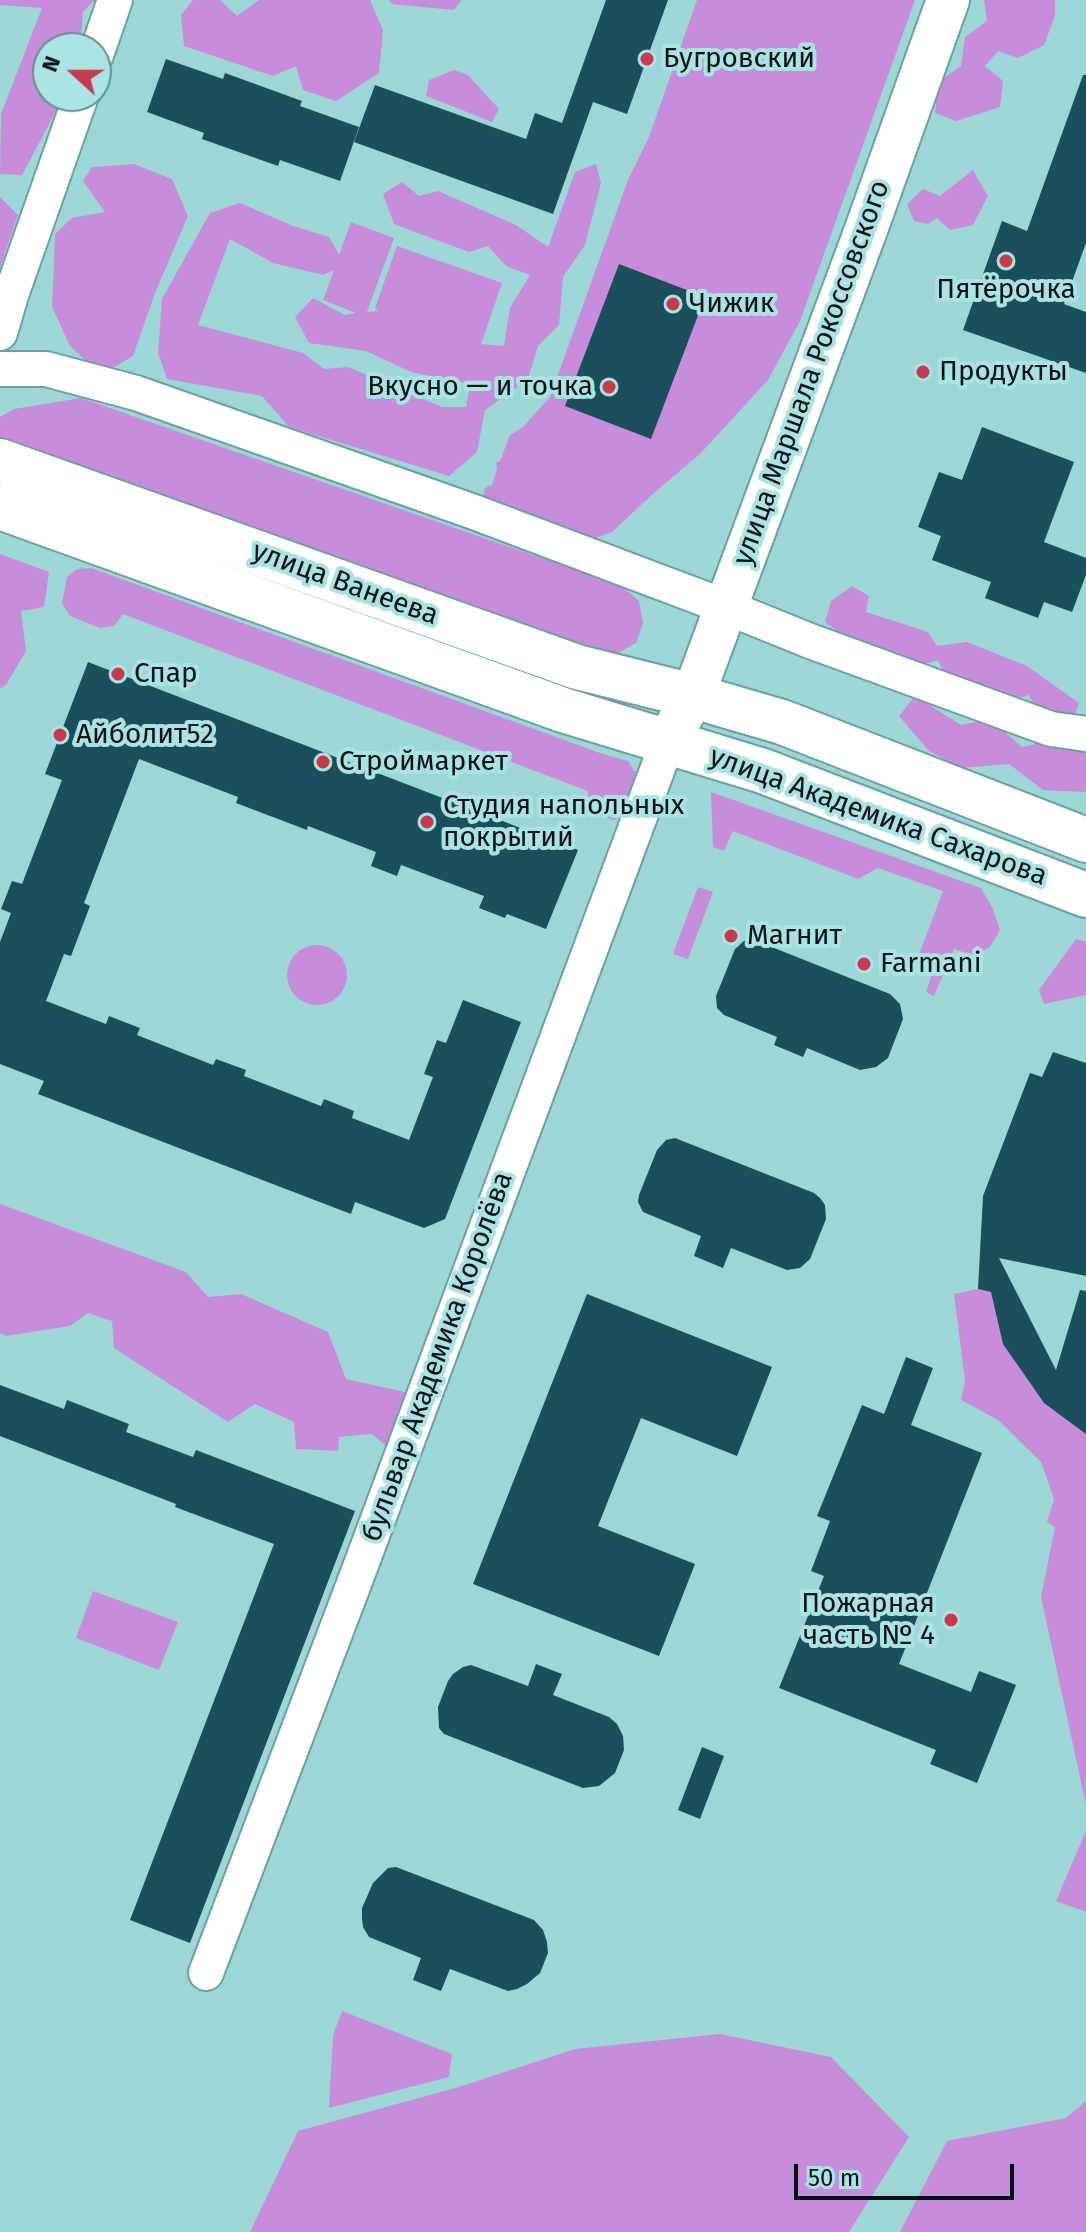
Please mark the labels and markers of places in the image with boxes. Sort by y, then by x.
place label: Бугровский [663,42,815,76]
marker: Бугровский [638,50,656,68]
marker: Пятёрочка [997,252,1015,270]
place label: Пятёрочка [936,273,1076,307]
place label: Чижик [689,287,774,321]
marker: Чижик [664,295,682,313]
place label: Продукты [939,355,1068,389]
marker: Продукты [914,363,932,381]
place label: Вкусно — и точка [367,370,593,404]
marker: Вкусно — и точка [600,378,618,396]
place label: Спар [134,657,198,691]
marker: Спар [109,665,127,683]
place label: Айболит52 [76,718,214,752]
marker: Айболит52 [51,726,69,744]
place label: Строймаркет [339,745,508,779]
marker: Строймаркет [314,753,332,771]
place label: Студия напольных покрытий [443,789,684,855]
marker: Студия напольных покрытий [418,813,436,831]
place label: Магнит [747,919,842,953]
marker: Магнит [722,927,740,945]
place label: Farmani [880,947,982,981]
marker: Farmani [855,955,873,973]
place label: Пожарная часть № 4 [801,1587,935,1653]
marker: Пожарная часть № 4 [942,1611,960,1629]

